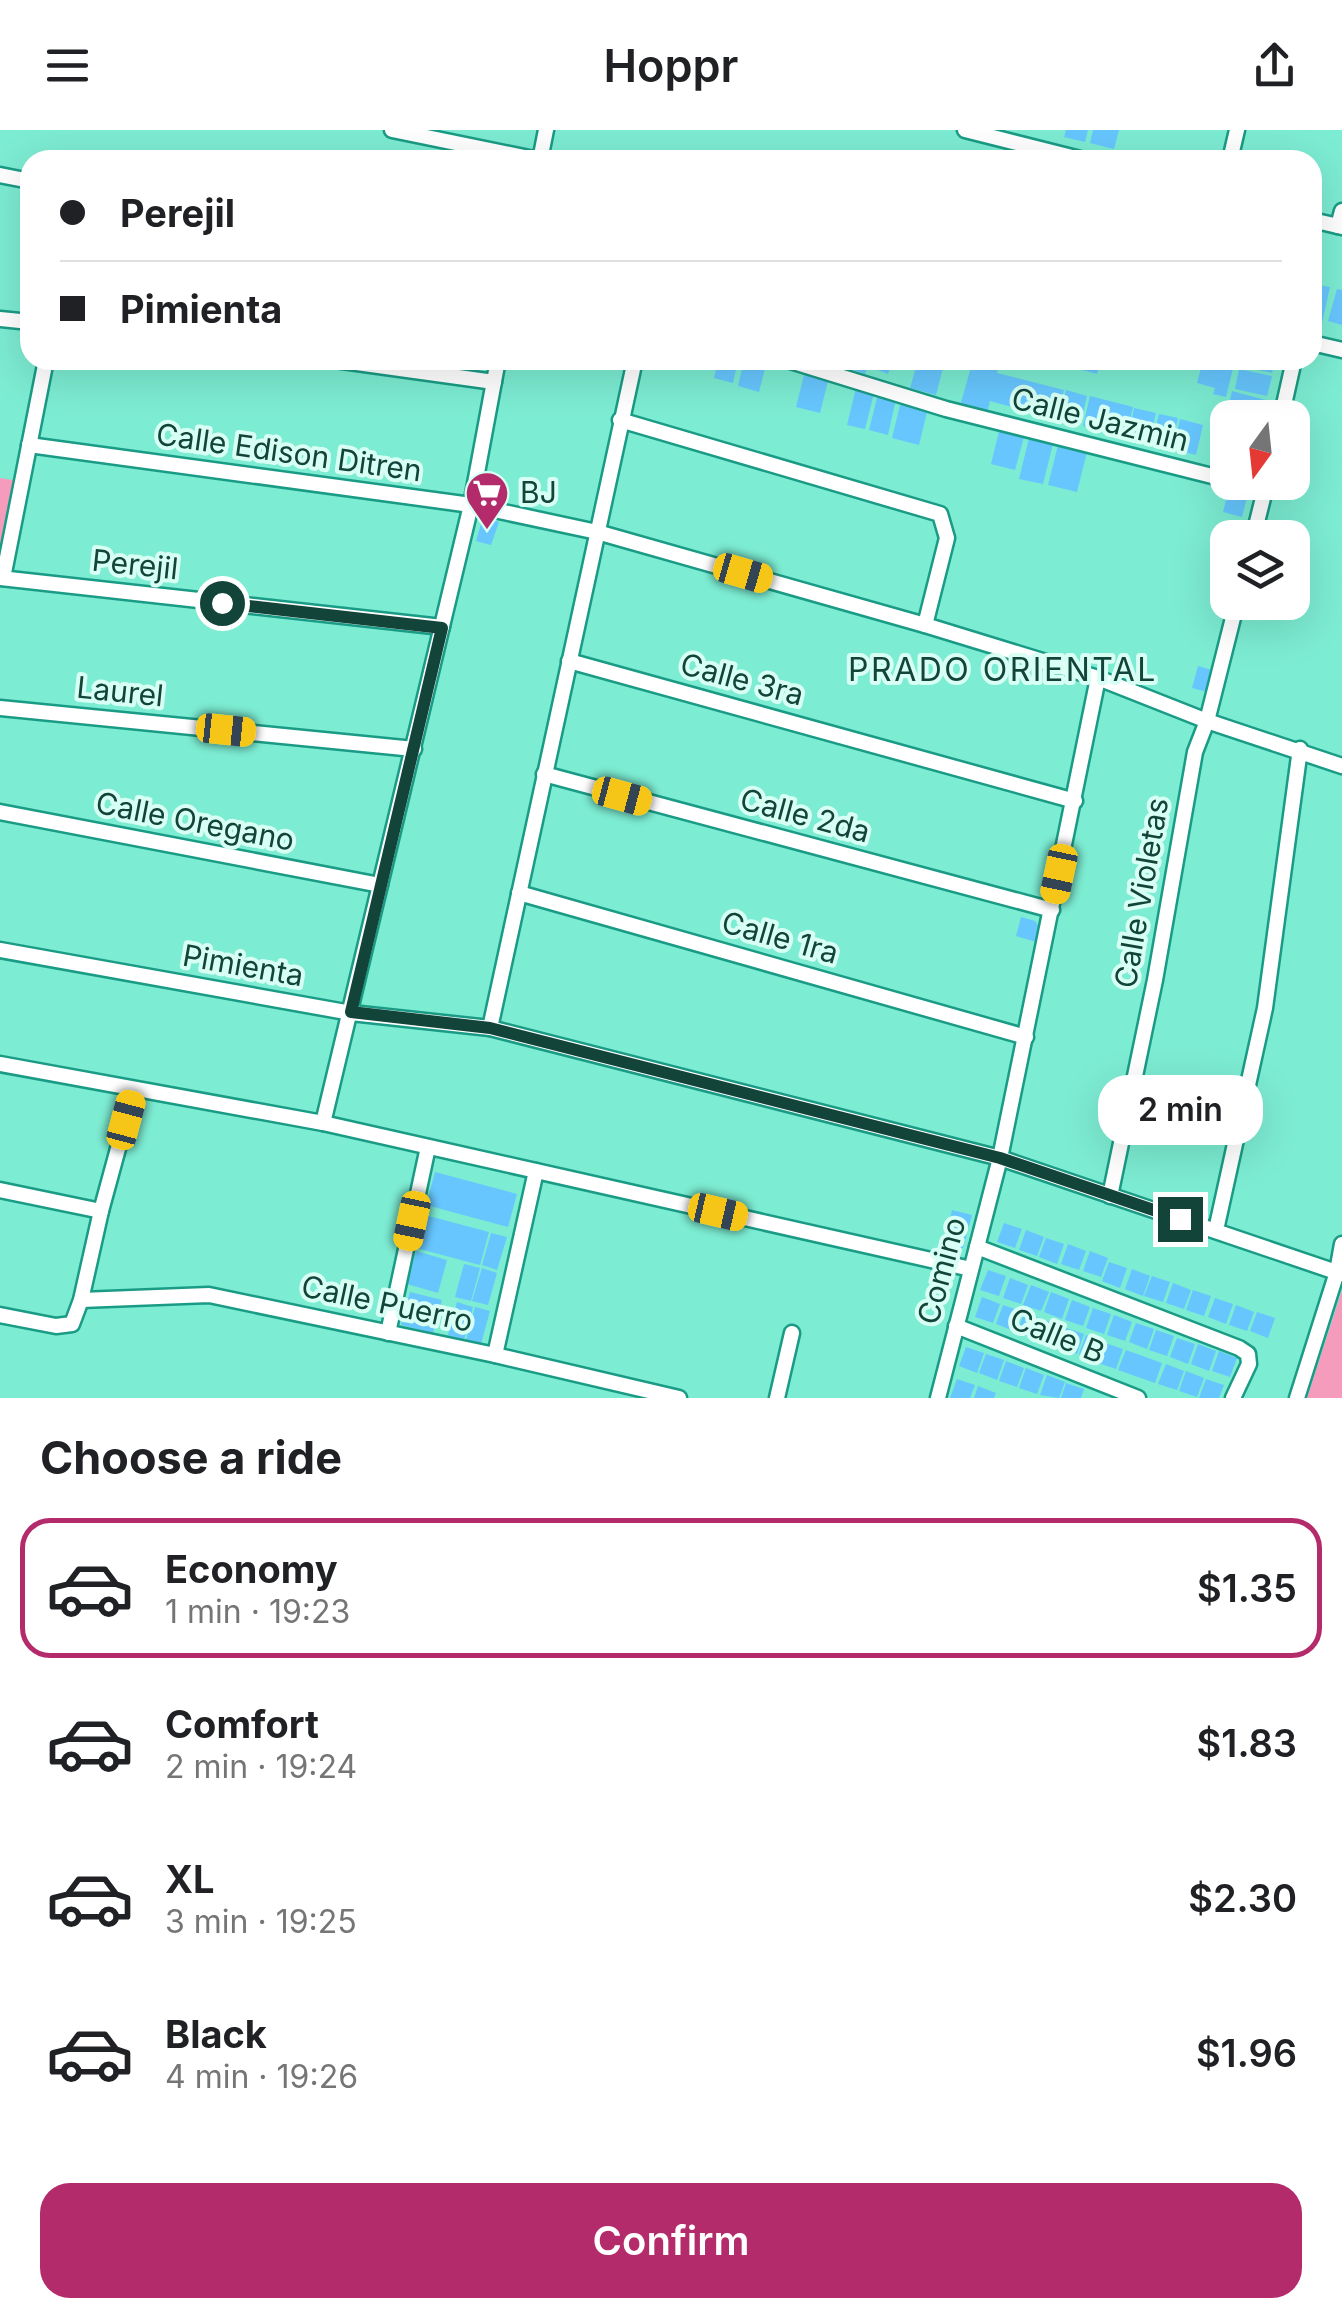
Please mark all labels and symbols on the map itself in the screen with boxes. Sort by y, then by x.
street label: Calle Jazmin [1008,380,1192,458]
north arrow [1210,400,1310,500]
street label: Calle Edison Ditren [154,416,424,488]
supermarket icon: BJ [464,470,510,531]
place label: BJ [520,474,557,510]
street label: Perejil [90,542,180,586]
car [710,550,776,596]
route start [200,581,245,626]
street label: Calle 3ra [677,645,808,713]
district label: PRADO ORIENTAL [848,650,1158,689]
street label: Laurel [75,669,165,713]
car [195,712,257,748]
car [589,774,655,818]
street label: Calle 2da [736,780,874,850]
street label: Calle Oregano [93,784,297,858]
street label: Calle Violetas [1107,795,1175,991]
car [1038,842,1080,906]
street label: Calle 1ra [718,903,843,971]
street label: Pimienta [180,937,306,993]
callout: 2 min [1098,1074,1262,1144]
car [104,1087,148,1153]
car [391,1189,433,1253]
car [685,1191,751,1233]
route end [1158,1197,1203,1242]
street label: Comino [910,1213,973,1328]
street label: Calle Puerro [298,1267,476,1339]
street label: Calle B [1005,1300,1110,1370]

